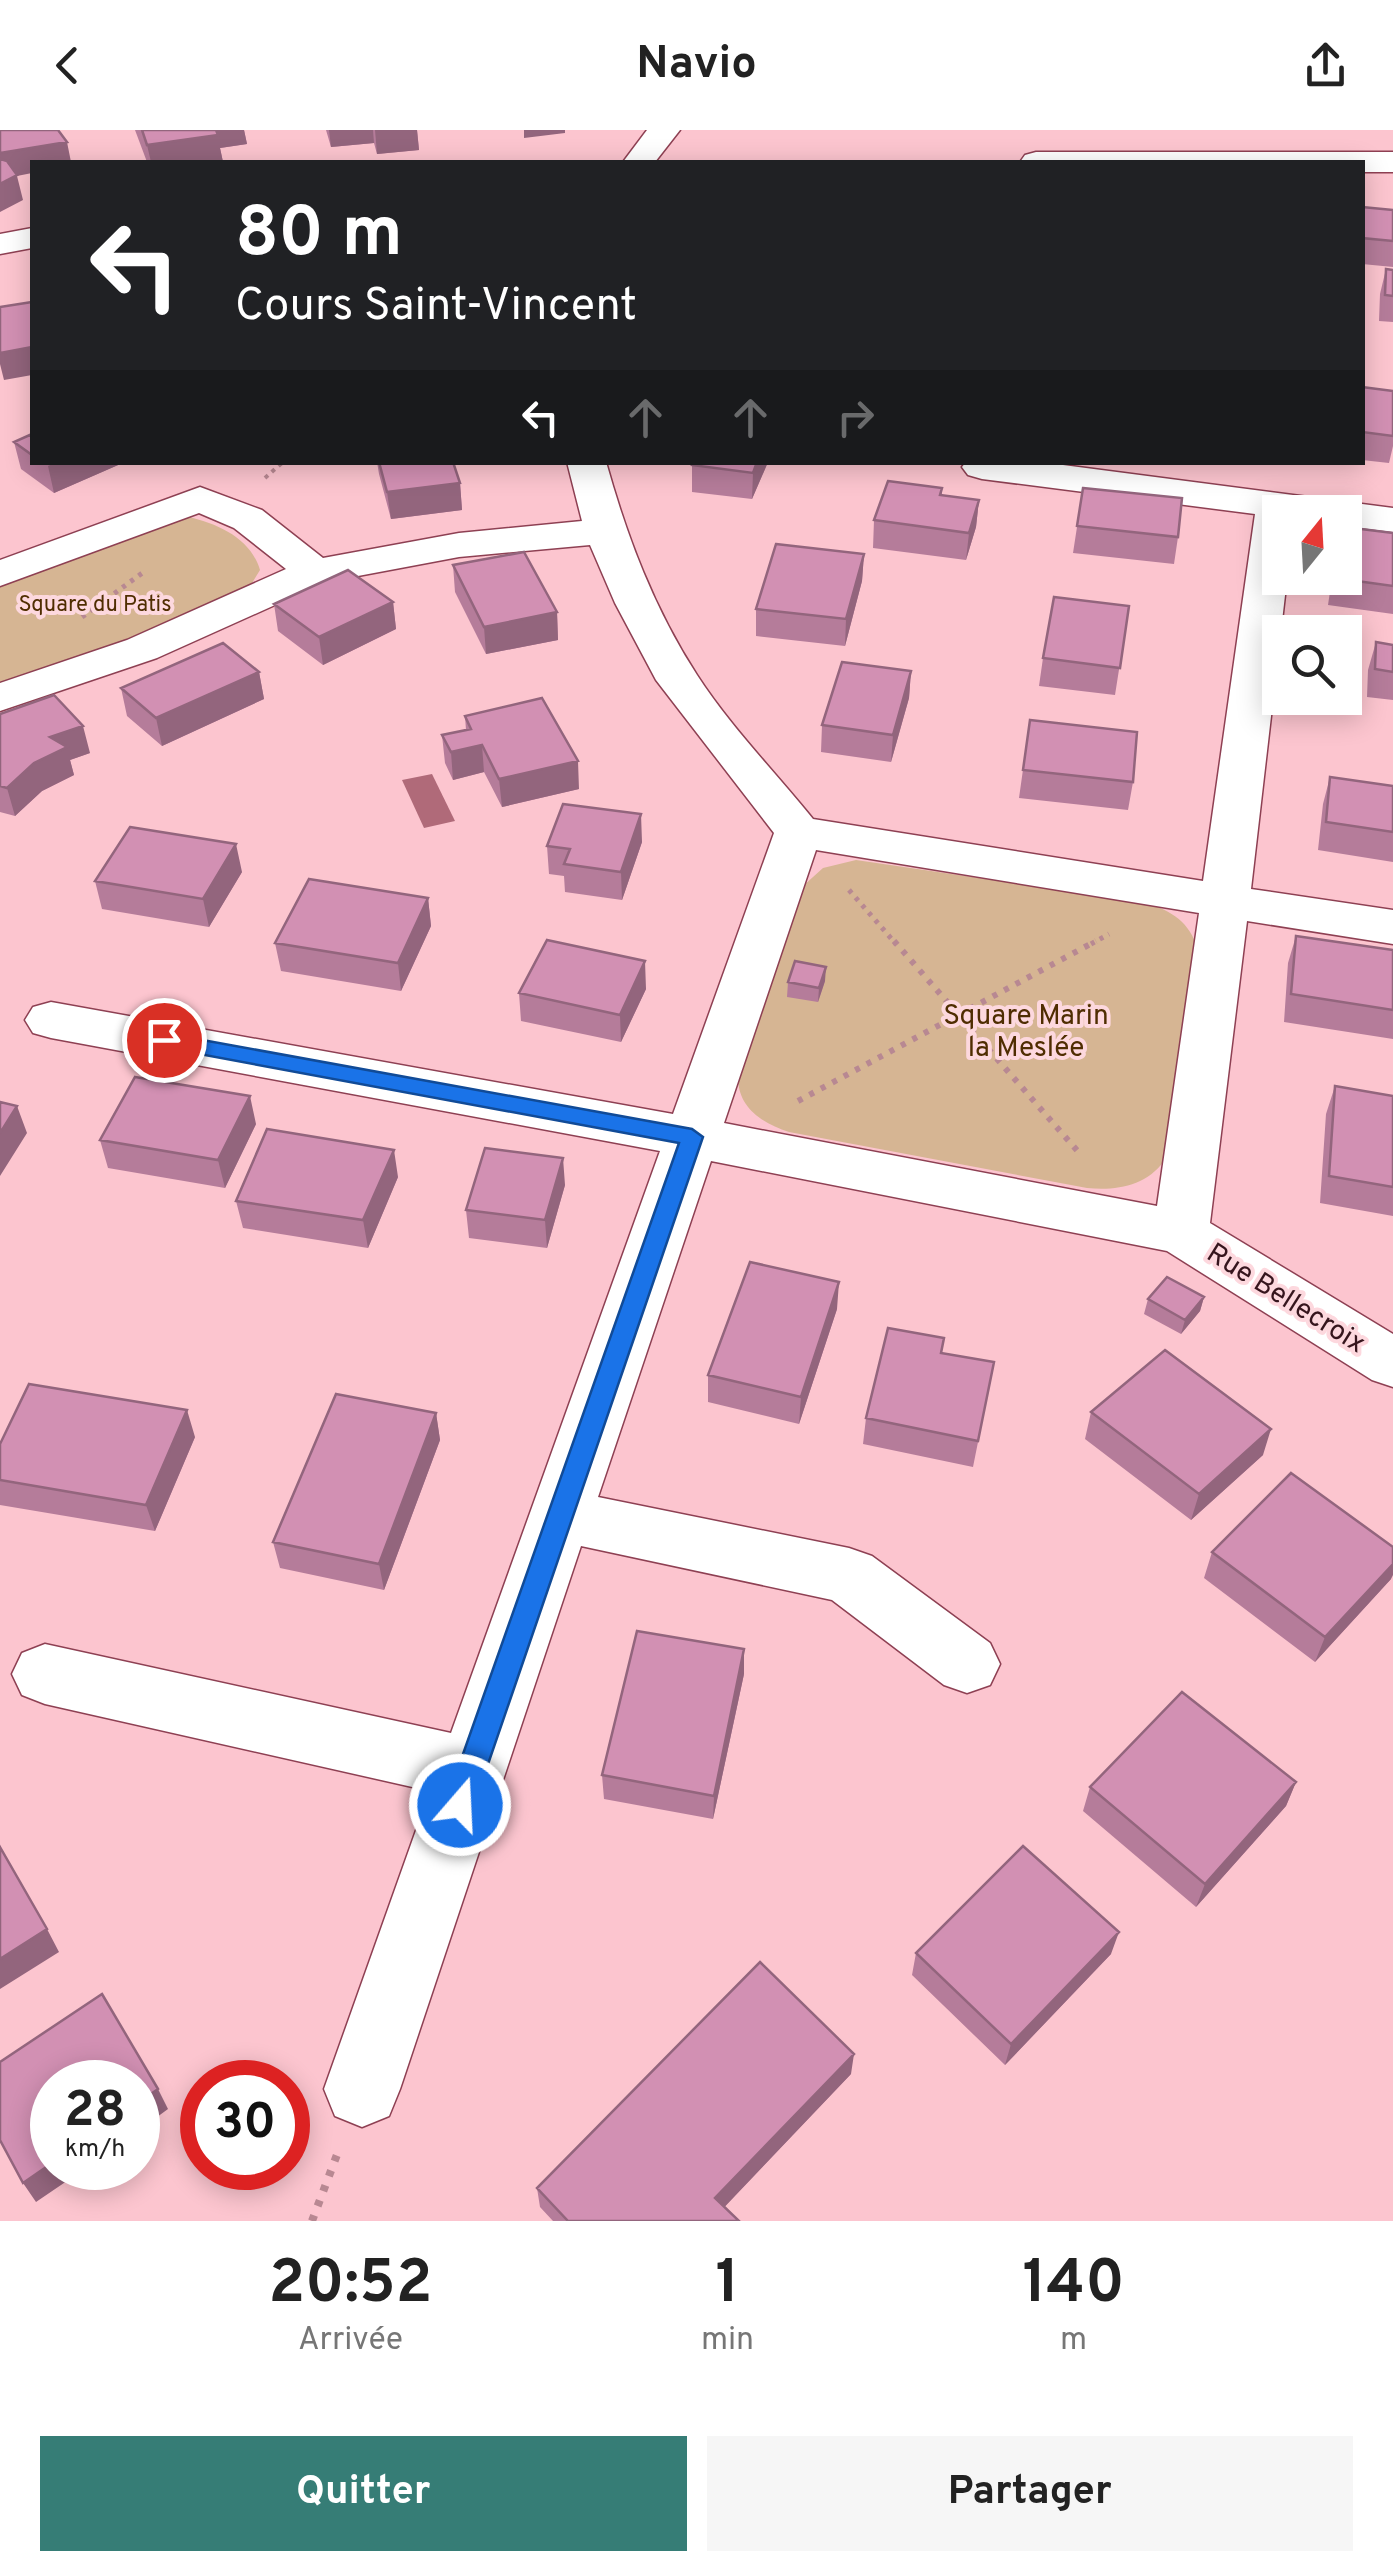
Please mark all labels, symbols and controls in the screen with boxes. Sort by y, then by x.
text: Navio [636,37,757,94]
icon: back [40,38,95,93]
icon: share [1298,38,1353,93]
text: 80 m [235,192,403,281]
icon: left [70,200,200,330]
text: Cours Saint-Vincent [235,279,637,336]
icon: left [513,390,568,445]
icon: ahead [618,390,673,445]
icon: ahead [723,390,778,445]
icon: right [828,390,883,445]
north arrow [1262,495,1362,595]
map controls [1262,495,1362,715]
park label: Square du Patis [19,592,171,619]
button: search [1262,615,1362,715]
pin [122,998,207,1083]
park label: Square Marin la Meslée [943,999,1109,1067]
icon: arrive [137,1013,192,1068]
street label: Rue Bellecroix [1199,1236,1372,1363]
position arrow [408,1753,512,1857]
speed limit sign: 30 [180,2060,310,2190]
text: 28 [64,2081,126,2144]
text: km/h [65,2134,125,2166]
text: 20:52 [268,2248,433,2324]
text: 1 [716,2248,740,2324]
text: 140 [1023,2248,1125,2324]
text: Arrivée [298,2321,403,2361]
text: min [701,2321,754,2361]
text: m [1060,2321,1087,2361]
button: Quitter [40,2436,687,2551]
button: Partager [707,2436,1353,2551]

